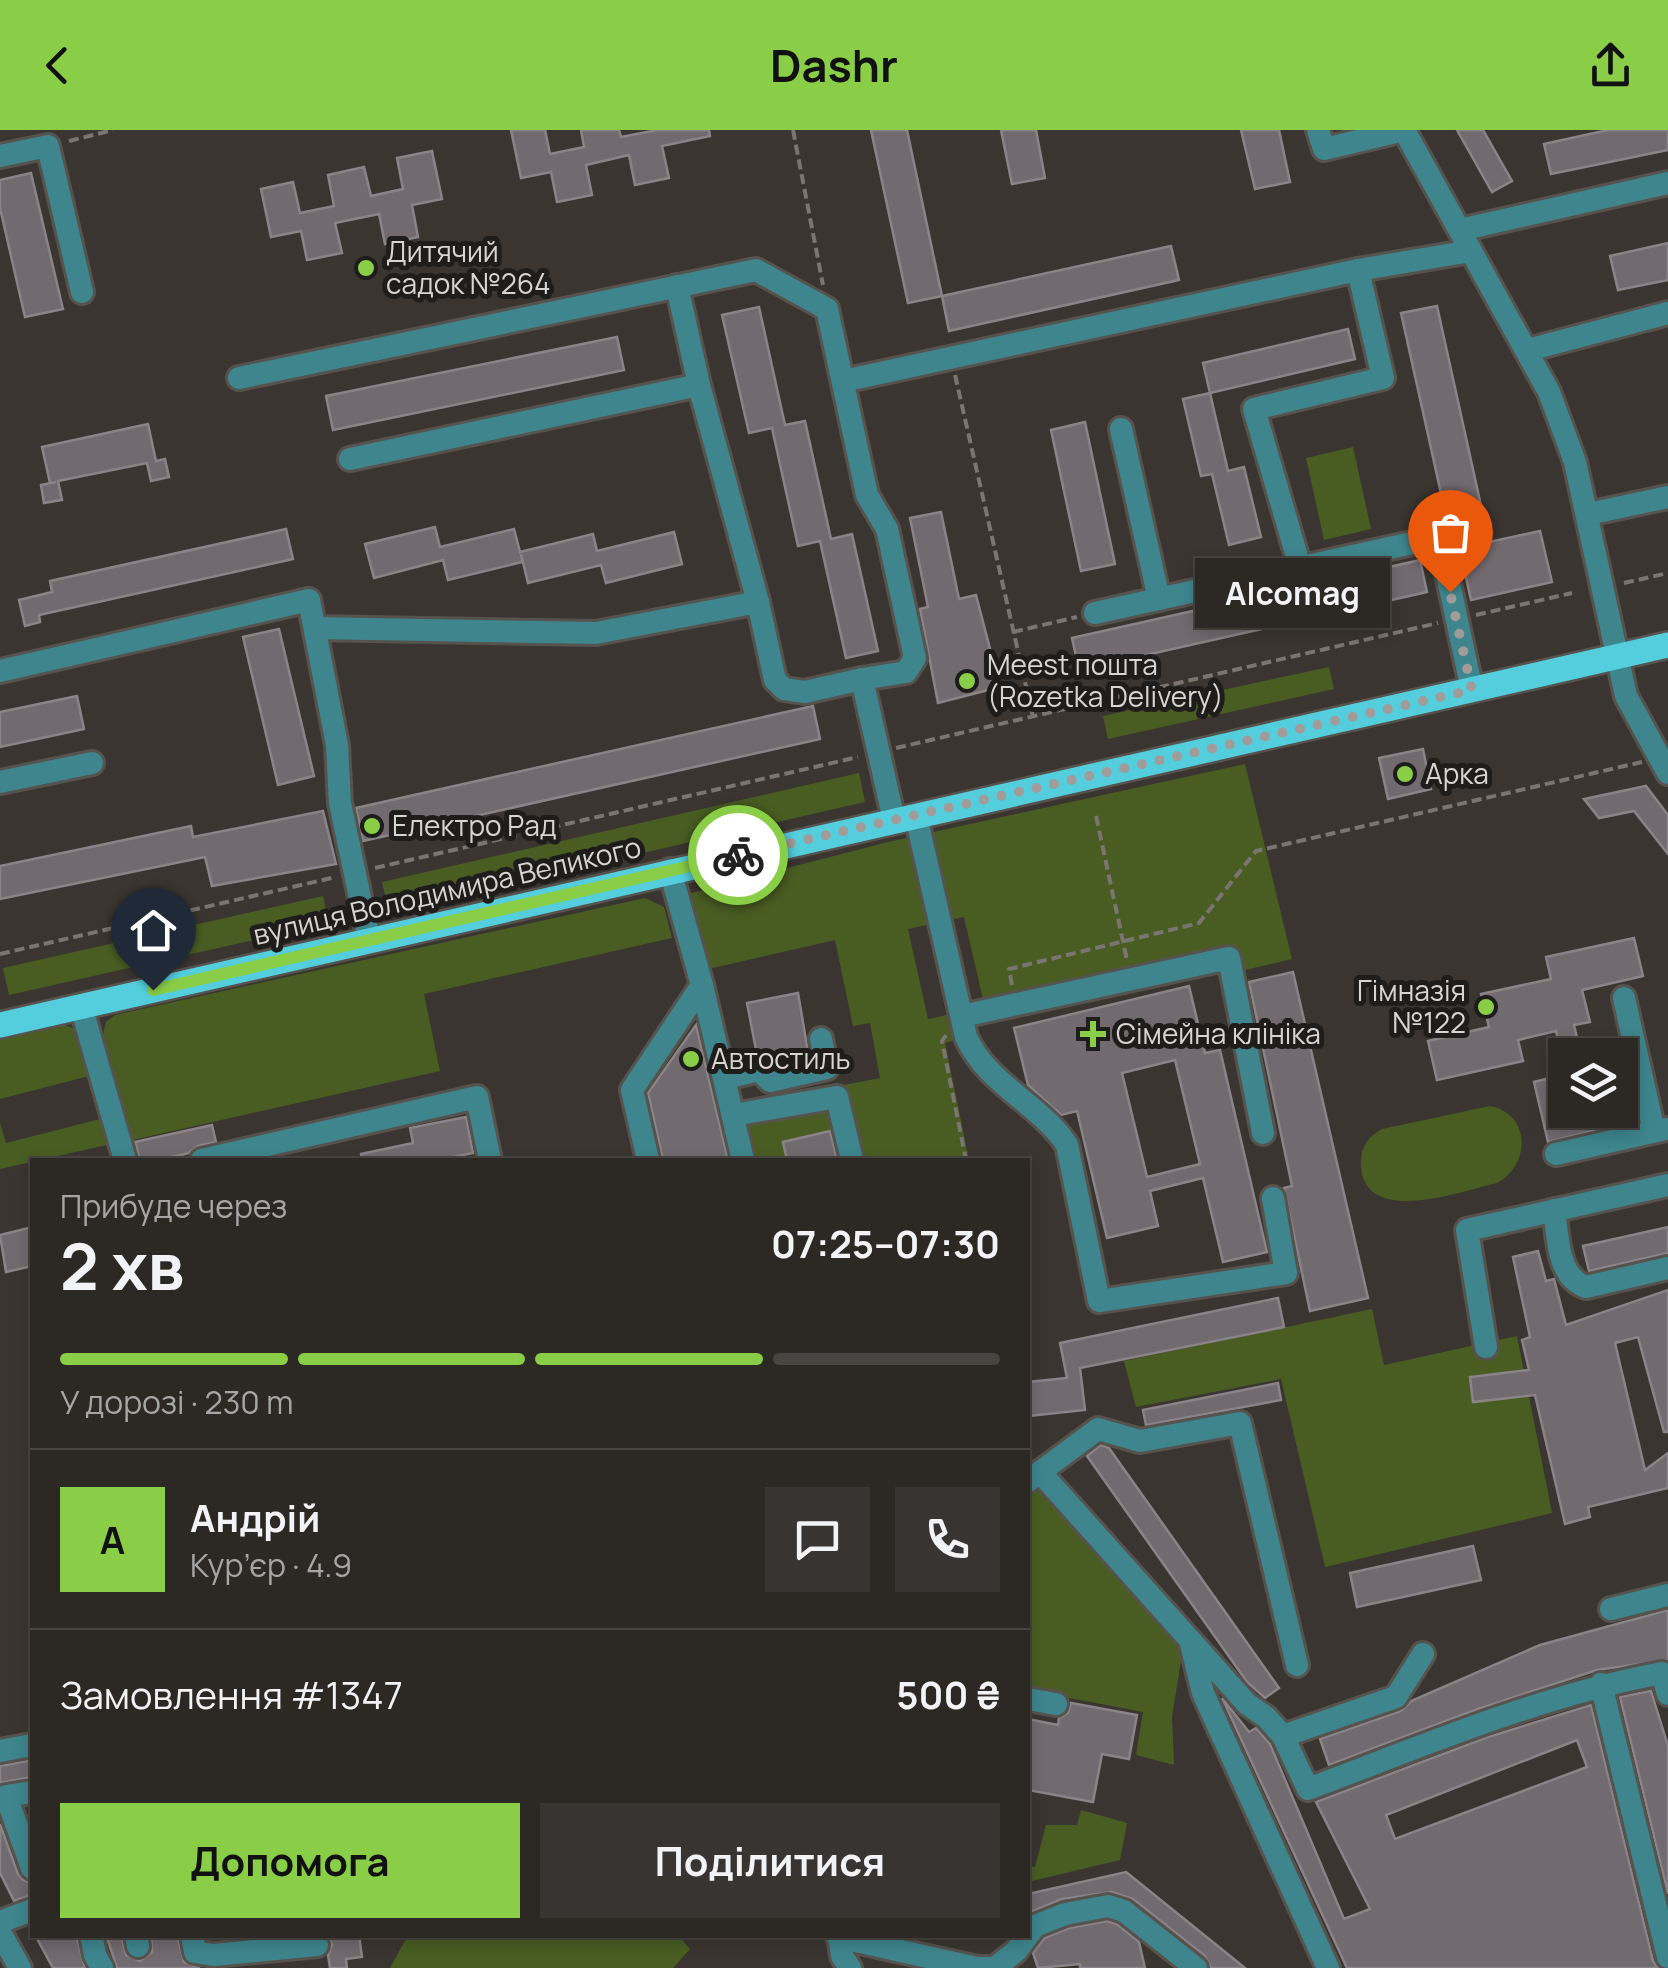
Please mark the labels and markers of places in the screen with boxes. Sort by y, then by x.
place label: Дитячий садок №264 [386,232,551,302]
marker: Дитячий садок №264 [355,257,377,279]
pin [1408,490,1493,593]
callout: Alcomag [1195,557,1390,627]
place label: Meest пошта (Rozetka Delivery) [987,645,1224,715]
marker: Meest пошта (Rozetka Delivery) [956,670,978,692]
place label: Арка [1425,754,1489,792]
marker: Арка [1394,763,1416,785]
place label: Електро Рад [392,806,556,844]
marker: Електро Рад [361,815,383,837]
pin [111,888,196,991]
place label: Гімназія №122 [1357,971,1466,1041]
marker: Гімназія №122 [1475,996,1497,1018]
place label: Сімейна клініка [1116,1014,1321,1052]
marker: Сімейна клініка [1080,1021,1106,1047]
place label: Автостиль [711,1039,851,1077]
marker: Автостиль [680,1048,702,1070]

